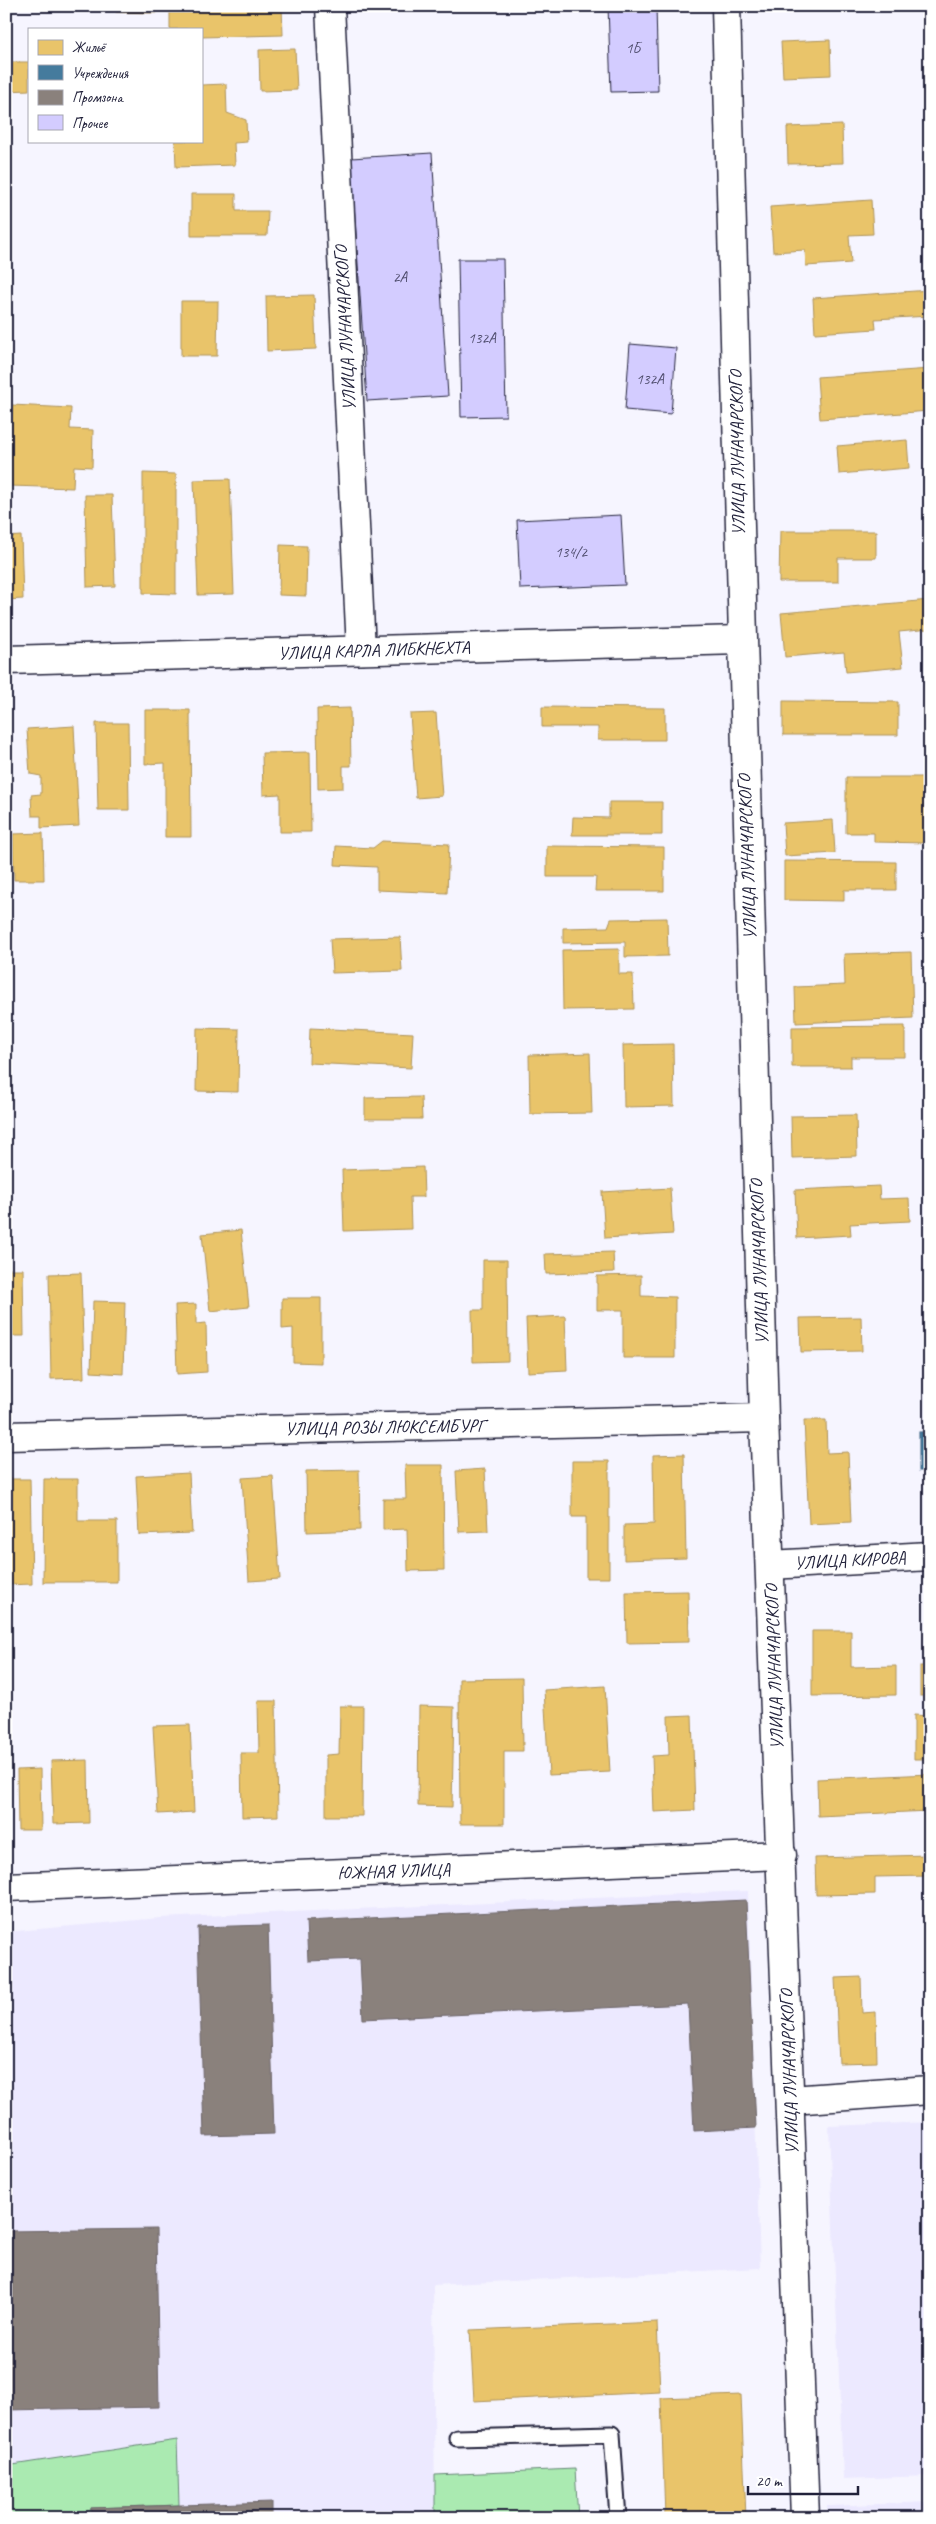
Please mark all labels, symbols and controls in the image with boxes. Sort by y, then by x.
legend [28,28,202,142]
text: Жильё [72,38,107,57]
house number: 1Б [626,39,643,58]
text: Учреждения [72,64,129,83]
text: Промзона [72,88,124,107]
text: Прочее [72,114,108,133]
street label: УЛИЦА ЛУНАЧАРСКОГО [330,243,360,411]
house number: 2А [393,268,409,287]
house number: 132А [468,329,497,348]
street label: УЛИЦА ЛУНАЧАРСКОГО [725,368,749,536]
house number: 132А [636,370,665,389]
house number: 134/2 [555,543,588,562]
street label: УЛИЦА КАРЛА ЛИБКНЕХТА [278,636,471,664]
street label: УЛИЦА ЛУНАЧАРСКОГО [733,772,761,940]
street label: УЛИЦА ЛУНАЧАРСКОГО [745,1177,773,1345]
street label: УЛИЦА РОЗЫ ЛЮКСЕМБУРГ [285,1414,489,1440]
street label: УЛИЦА КИРОВА [794,1546,907,1574]
street label: УЛИЦА ЛУНАЧАРСКОГО [760,1582,788,1750]
street label: ЮЖНАЯ УЛИЦА [337,1858,452,1884]
street label: УЛИЦА ЛУНАЧАРСКОГО [775,1987,803,2155]
scale bar [748,2464,858,2496]
text: 20 m [756,2472,783,2491]

